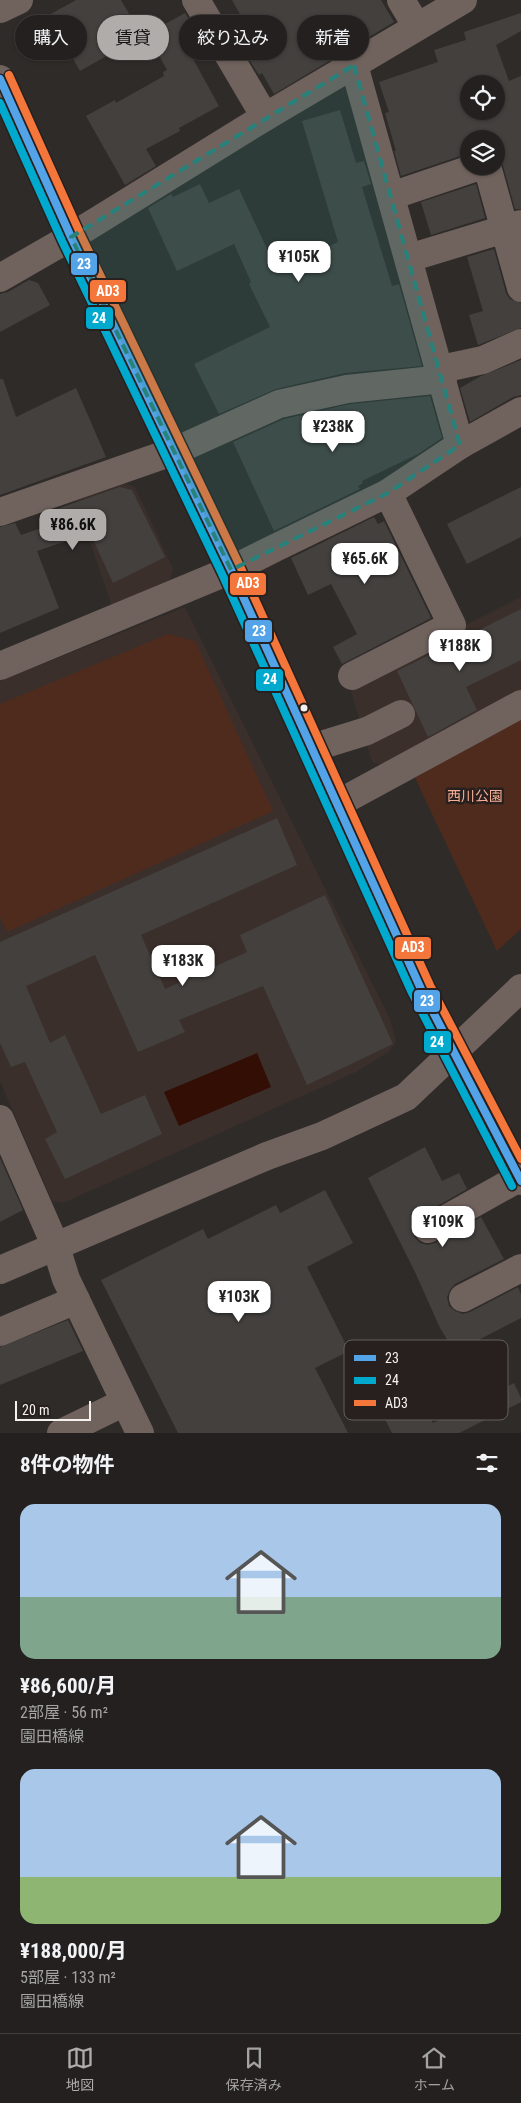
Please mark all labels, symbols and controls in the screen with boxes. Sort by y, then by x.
chip: 購入 [15,15,87,60]
chip: 賃貸 [97,15,169,60]
chip: 絞り込み [179,15,287,60]
chip: 新着 [297,15,369,60]
map controls [460,75,505,175]
button: locate [460,75,505,120]
button: layers [460,130,505,175]
pin: ¥105K [264,240,334,283]
text: ¥105K [279,247,319,266]
line badge: 23 [70,252,98,276]
text: 23 [77,256,91,272]
line badge: AD3 [89,279,127,303]
text: AD3 [96,283,120,299]
line badge: 24 [85,306,114,330]
text: 24 [92,310,106,326]
pin: ¥238K [298,410,368,453]
text: ¥238K [313,417,353,436]
pin: ¥86.6K [32,508,114,551]
text: ¥86.6K [50,515,96,534]
pin: ¥65.6K [324,542,406,585]
text: ¥65.6K [342,549,388,568]
line badge: AD3 [229,572,267,596]
text: AD3 [236,575,260,591]
line badge: 23 [244,619,273,643]
text: 23 [252,623,266,639]
pin: ¥188K [425,630,495,672]
text: ¥188K [440,636,480,655]
line badge: 24 [255,668,284,692]
text: 24 [263,671,277,687]
unlabelled marker [299,703,309,713]
park label: 西川公園 [447,788,503,804]
line badge: AD3 [394,936,432,960]
text: AD3 [401,939,425,955]
pin: ¥183K [148,944,218,987]
text: ¥183K [163,951,203,970]
line badge: 23 [413,989,441,1013]
text: 23 [420,993,434,1009]
line badge: 24 [423,1030,452,1054]
text: 24 [430,1034,444,1050]
pin: ¥109K [408,1206,478,1248]
text: ¥109K [423,1212,463,1231]
pin: ¥103K [204,1280,274,1323]
text: ¥103K [219,1287,259,1306]
legend [344,1340,508,1420]
text: 23 [385,1350,399,1366]
text: 24 [385,1372,399,1388]
text: AD3 [385,1395,408,1411]
scale bar [15,1398,91,1421]
text: 20 m [22,1402,50,1418]
icon: filters [473,1449,501,1477]
text: 8件の物件 [20,1453,115,1477]
icon: home [216,1537,306,1627]
text: ¥86,600/月 [20,1674,116,1698]
text: 2部屋 · 56 m² [20,1703,108,1722]
text: 園田橋線 [20,1727,84,1746]
icon: home [216,1802,306,1892]
text: ¥188,000/月 [20,1939,127,1963]
text: 5部屋 · 133 m² [20,1968,116,1987]
text: 園田橋線 [20,1992,84,2011]
tab: 地図 [66,2044,94,2094]
tab: 保存済み [226,2044,282,2094]
tab: ホーム [413,2044,455,2094]

